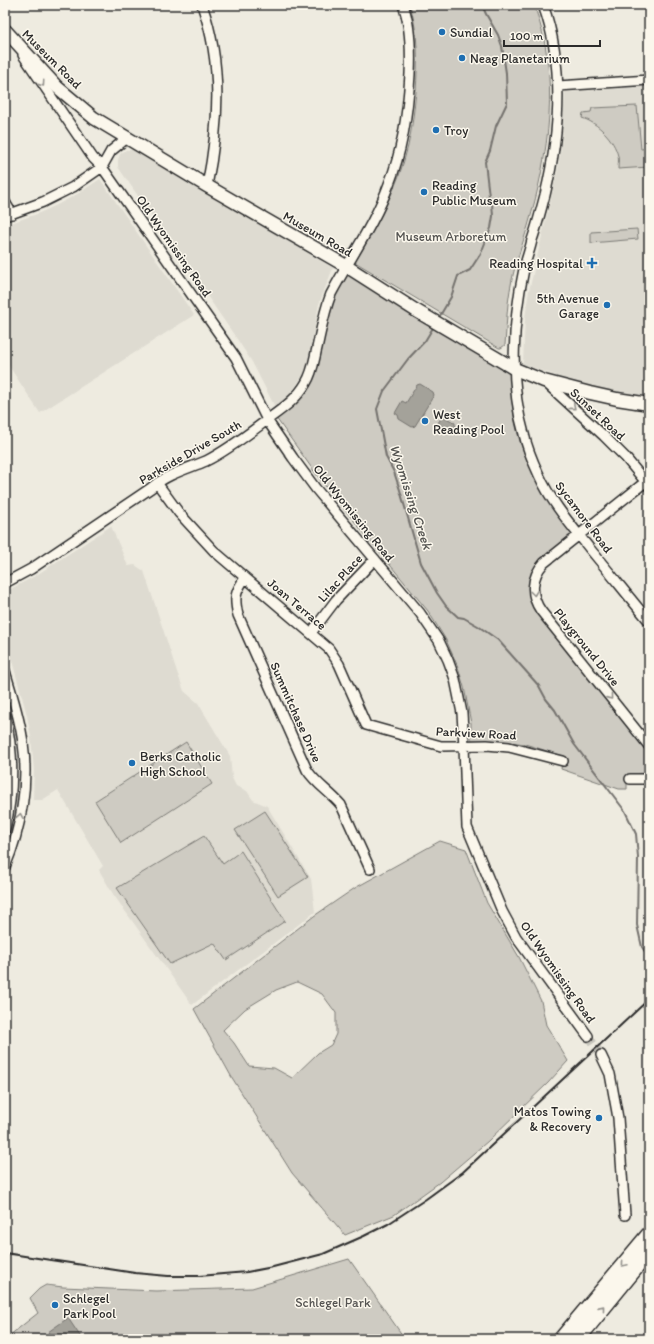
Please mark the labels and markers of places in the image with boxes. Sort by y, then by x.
place label: Sundial [450,25,493,40]
marker: Sundial [437,27,447,37]
place label: Neag Planetarium [470,51,570,66]
marker: Neag Planetarium [457,53,467,63]
place label: Troy [444,123,468,138]
marker: Troy [431,125,441,135]
place label: Reading Public Museum [432,178,517,208]
marker: Reading Public Museum [419,187,429,197]
place label: Reading Hospital [489,256,583,271]
marker: Reading Hospital [586,257,598,269]
place label: 5th Avenue Garage [536,291,599,321]
marker: 5th Avenue Garage [602,300,612,310]
place label: West Reading Pool [433,407,505,437]
marker: West Reading Pool [420,416,430,426]
place label: Berks Catholic High School [140,749,221,779]
marker: Berks Catholic High School [127,758,137,768]
place label: Matos Towing & Recovery [514,1104,591,1134]
marker: Matos Towing & Recovery [594,1113,604,1123]
place label: Schlegel Park Pool [63,1291,116,1321]
marker: Schlegel Park Pool [50,1300,60,1310]

